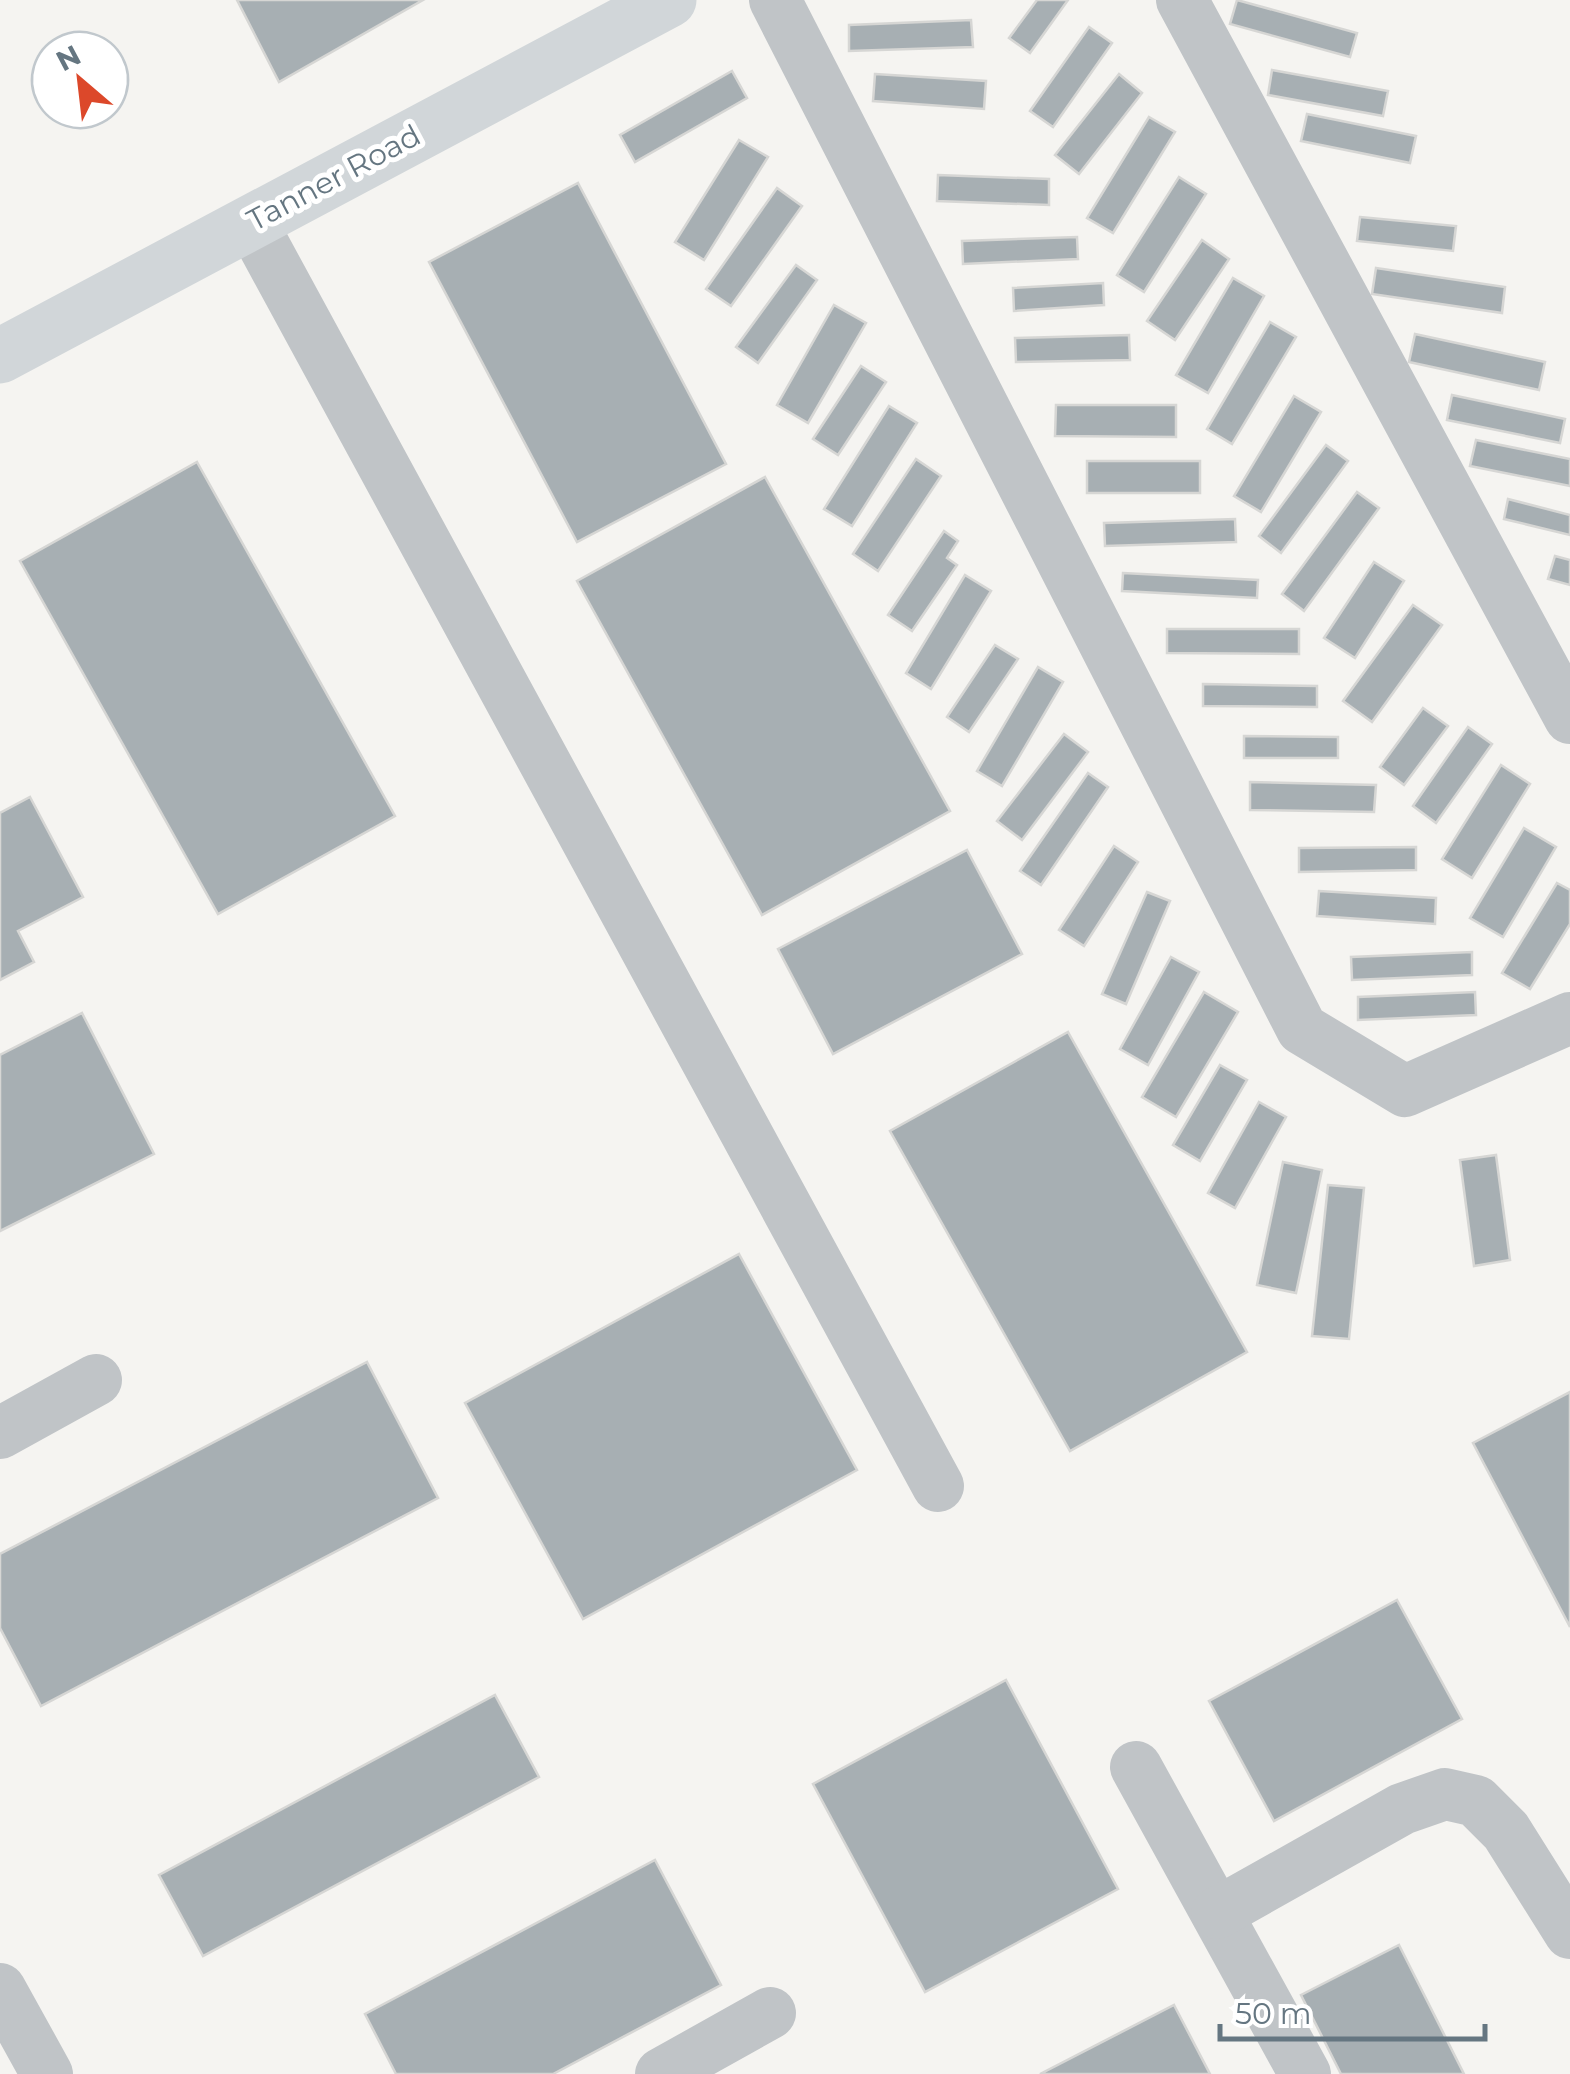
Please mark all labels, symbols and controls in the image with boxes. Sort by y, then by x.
north arrow [30,30,130,130]
text: N [50,38,86,78]
street label: Tanner Road [241,116,427,239]
scale bar [1220,1979,1485,2041]
text: 50 m [1235,1995,1312,2032]

